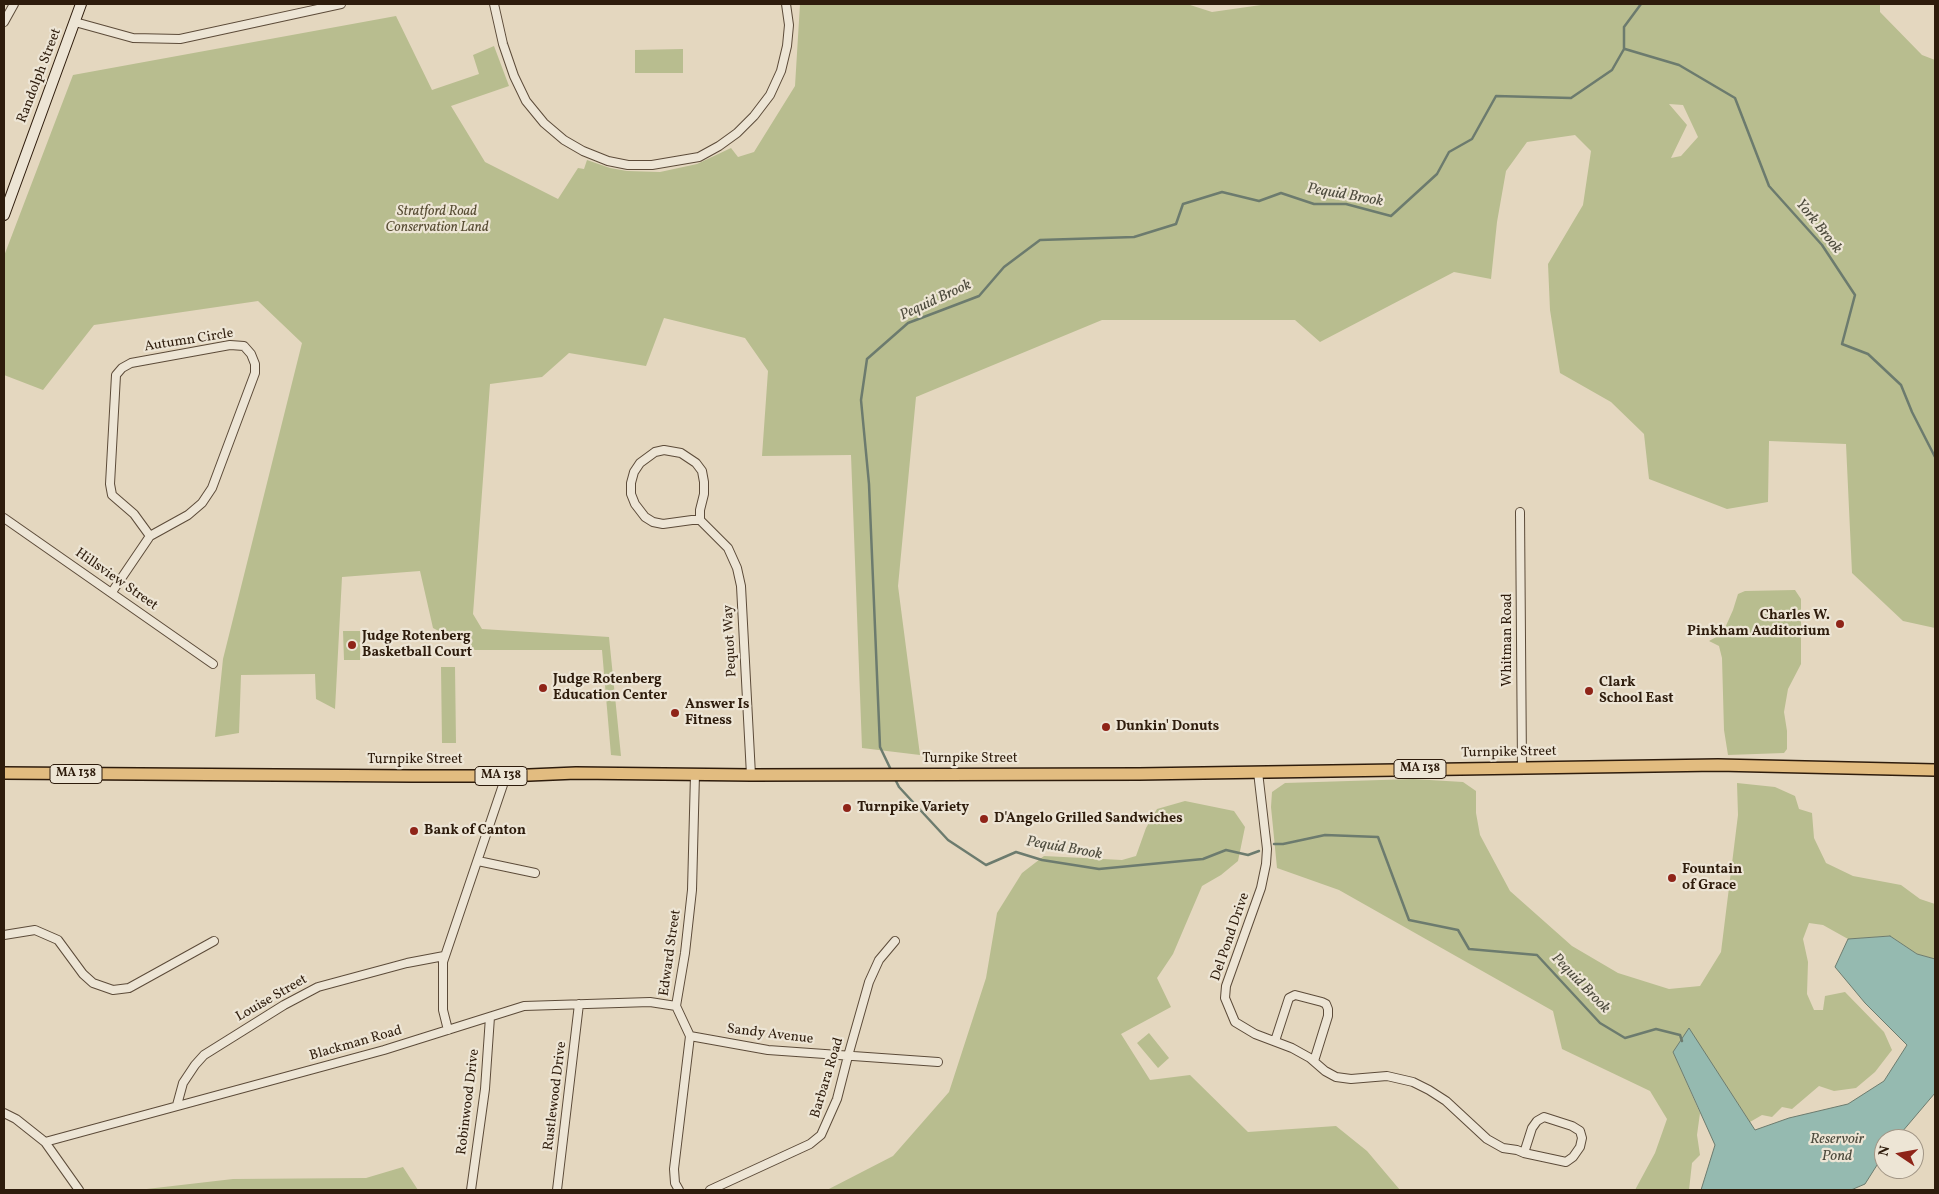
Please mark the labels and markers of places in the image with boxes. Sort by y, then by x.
place label: Charles W. Pinkham Auditorium [1687,608,1830,640]
marker: Charles W. Pinkham Auditorium [1834,618,1846,630]
place label: Judge Rotenberg Basketball Court [362,629,472,662]
marker: Judge Rotenberg Basketball Court [346,639,358,651]
place label: Judge Rotenberg Education Center [553,672,667,704]
place label: Clark School East [1599,675,1674,708]
marker: Judge Rotenberg Education Center [537,682,549,694]
marker: Clark School East [1583,685,1595,697]
place label: Answer Is Fitness [685,697,749,730]
marker: Answer Is Fitness [669,707,681,719]
place label: Dunkin' Donuts [1116,719,1219,735]
marker: Dunkin' Donuts [1100,721,1112,733]
place label: Turnpike Variety [857,800,969,816]
marker: Turnpike Variety [841,802,853,814]
place label: D'Angelo Grilled Sandwiches [994,811,1183,827]
marker: D'Angelo Grilled Sandwiches [978,813,990,825]
place label: Bank of Canton [424,823,526,839]
marker: Bank of Canton [408,825,420,837]
place label: Fountain of Grace [1682,862,1742,894]
marker: Fountain of Grace [1666,872,1678,884]

